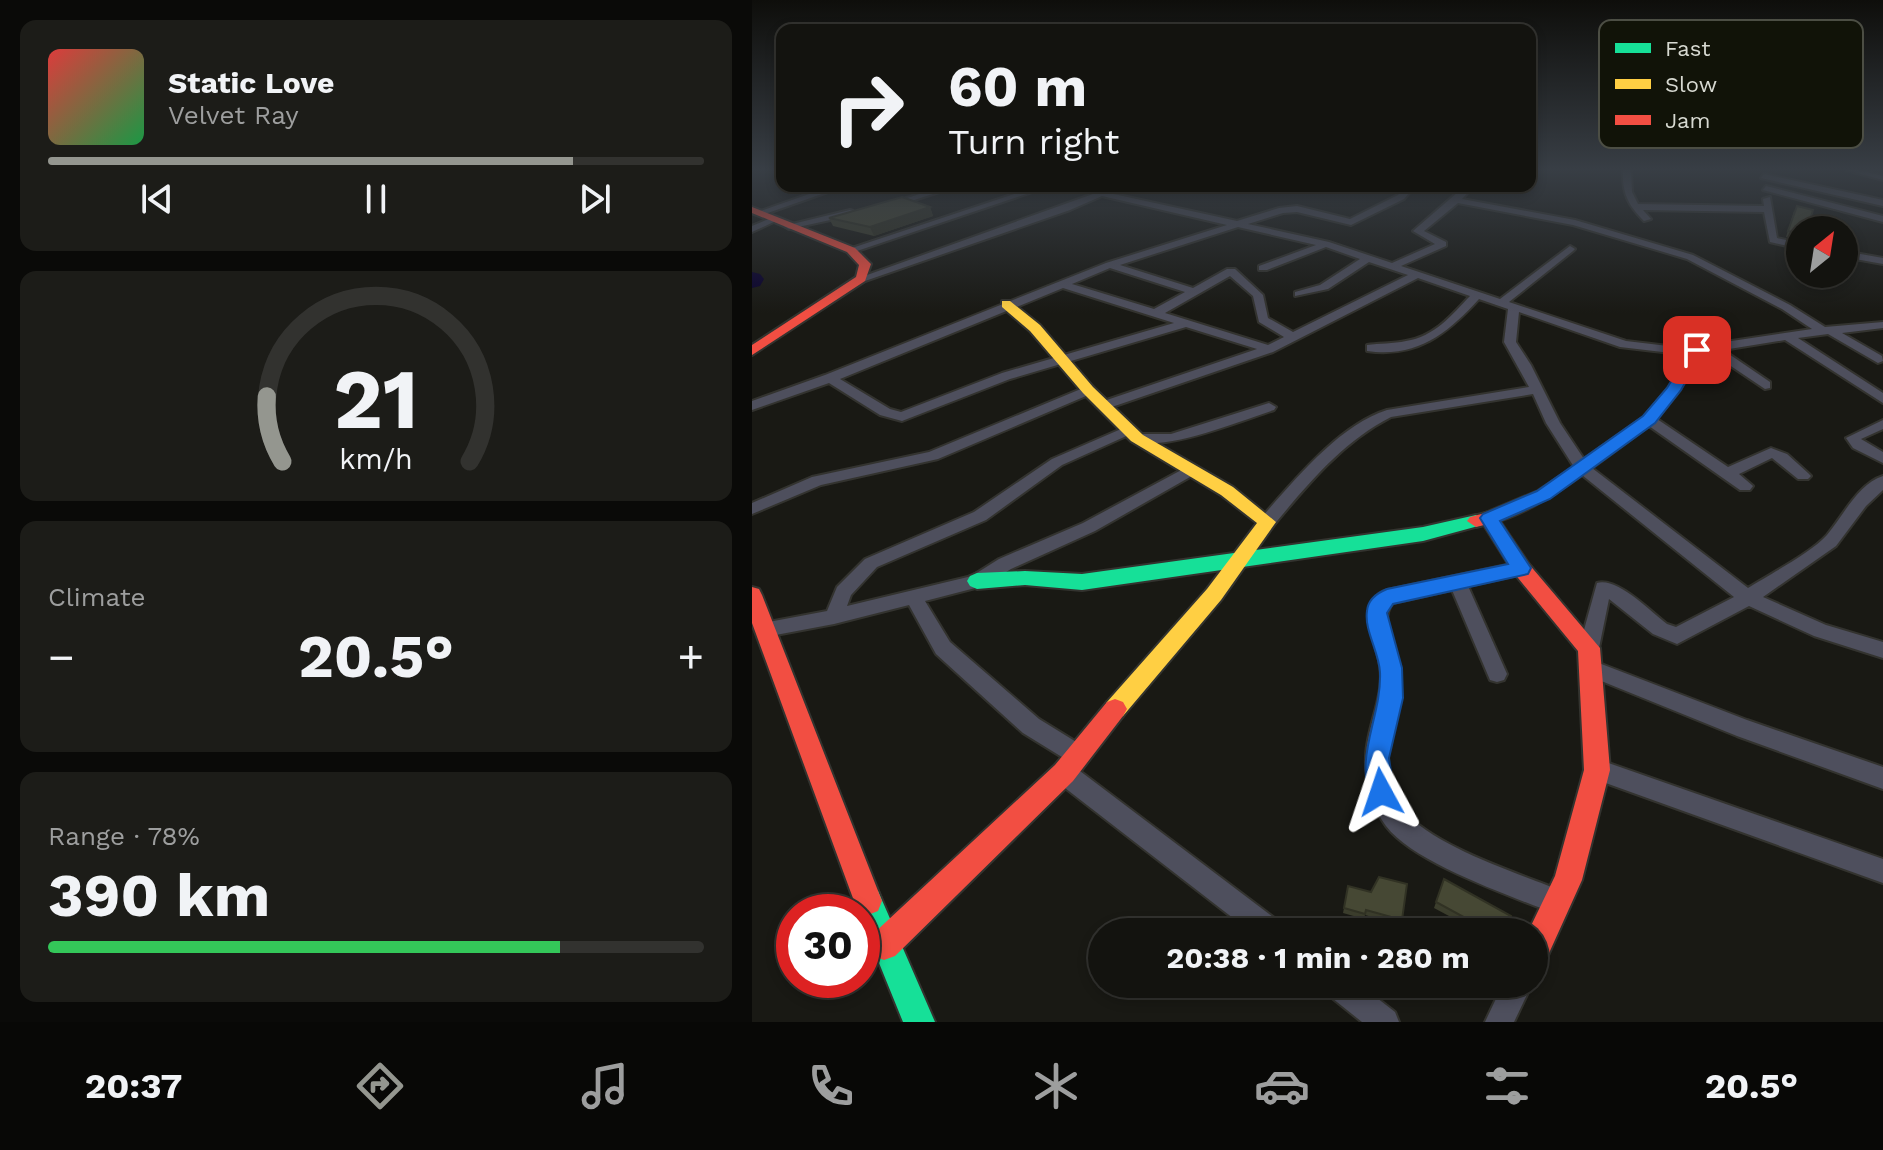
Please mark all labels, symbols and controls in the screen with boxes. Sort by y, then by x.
legend [1599,20,1863,148]
text: Fast [1665,36,1711,61]
text: 60 m [948,54,1087,120]
icon: right [816,56,920,160]
text: Static Love [168,65,334,100]
text: Slow [1665,72,1717,97]
text: Velvet Ray [168,100,299,130]
text: Jam [1665,108,1710,133]
text: Turn right [948,121,1119,163]
icon: previous [135,177,179,221]
icon: pause [354,177,398,221]
icon: next [573,177,617,221]
north arrow [1786,216,1858,288]
map controls [1786,216,1858,288]
pin [1663,316,1731,384]
icon: arrive [1675,328,1719,372]
text: 21 [333,350,419,447]
text: km/h [339,442,413,476]
text: Climate [48,582,146,612]
text: 20.5° [298,621,454,692]
text: − [48,631,75,683]
text: + [677,631,704,683]
position arrow [1339,750,1423,834]
text: Range · 78% [48,821,200,851]
text: 390 km [48,860,270,931]
speed limit sign: 30 [776,894,880,998]
text: 20:38 · 1 min · 280 m [1166,940,1470,975]
icon: directions [352,1058,408,1114]
icon: music [577,1058,633,1114]
icon: phone [803,1058,859,1114]
icon: climate [1028,1058,1084,1114]
icon: car [1254,1058,1310,1114]
icon: filters [1479,1058,1535,1114]
text: 20:37 [85,1065,182,1107]
text: 20.5° [1705,1065,1798,1107]

